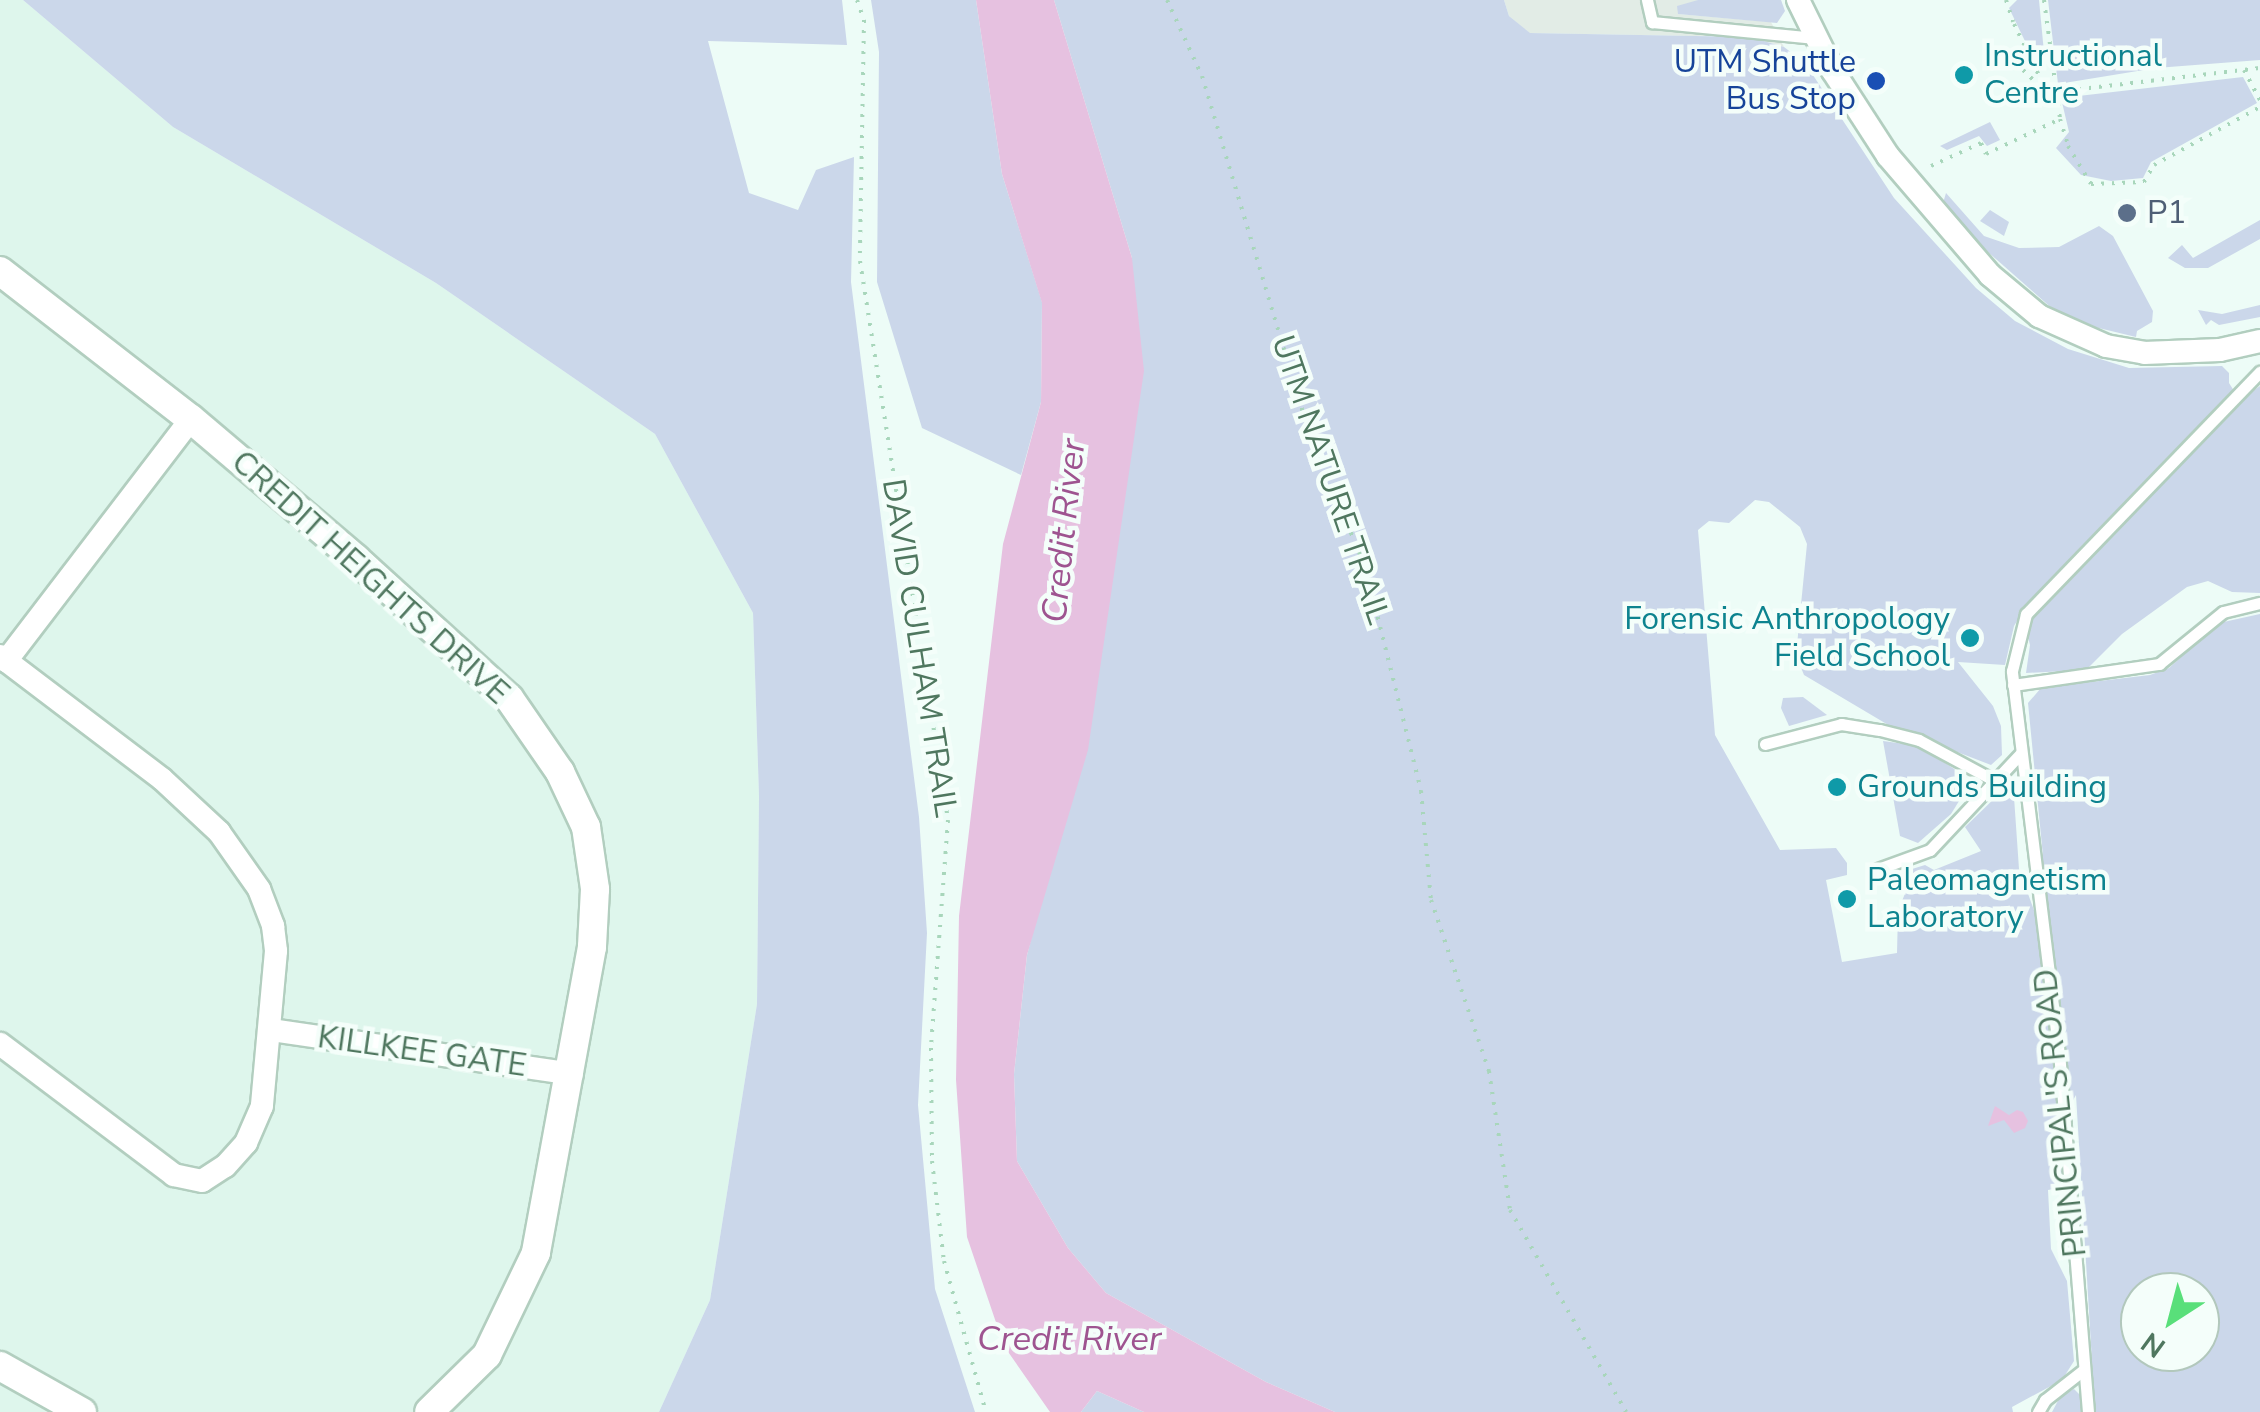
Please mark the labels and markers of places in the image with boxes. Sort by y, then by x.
place label: Instructional Centre [1984,38,2162,113]
place label: UTM Shuttle Bus Stop [1674,44,1856,119]
marker: Instructional Centre [1953,64,1975,86]
marker: UTM Shuttle Bus Stop [1865,70,1887,92]
place label: P1 [2147,194,2186,232]
marker: P1 [2116,202,2138,224]
place label: Forensic Anthropology Field School [1624,601,1950,676]
marker: Forensic Anthropology Field School [1959,627,1981,649]
place label: Grounds Building [1857,768,2107,806]
marker: Grounds Building [1826,776,1848,798]
place label: Paleomagnetism Laboratory [1867,862,2107,937]
marker: Paleomagnetism Laboratory [1836,888,1858,910]

